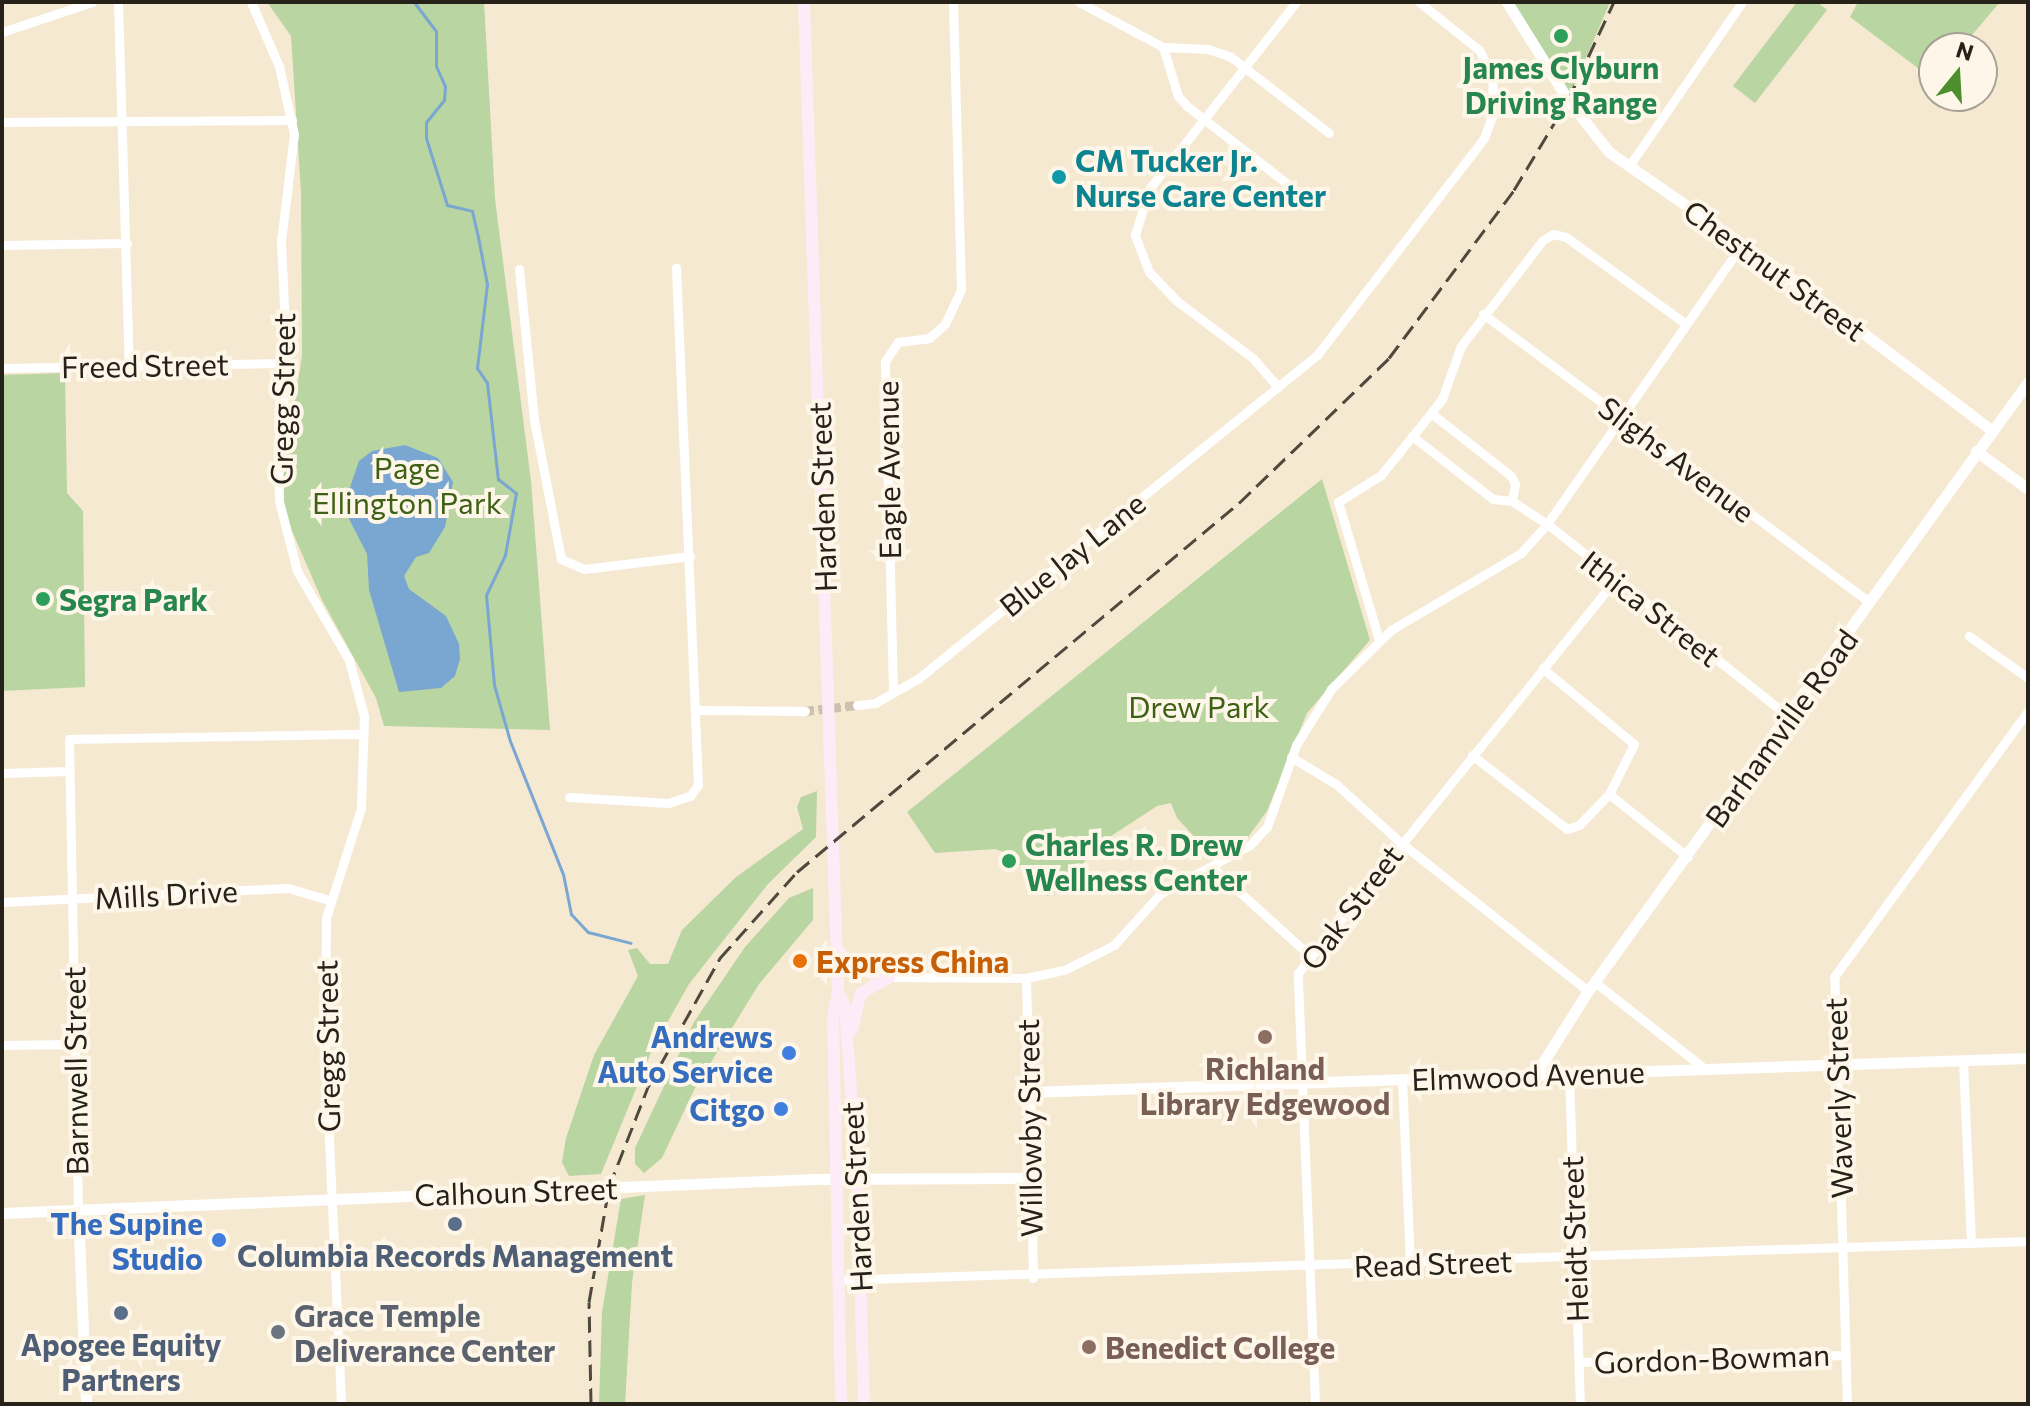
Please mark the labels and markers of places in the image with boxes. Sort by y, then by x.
marker: James Clyburn Driving Range [1552,27,1570,45]
place label: James Clyburn Driving Range [1463,49,1659,120]
place label: CM Tucker Jr. Nurse Care Center [1075,142,1326,212]
marker: CM Tucker Jr. Nurse Care Center [1050,168,1068,186]
place label: Segra Park [59,581,208,617]
marker: Segra Park [34,590,52,608]
place label: Charles R. Drew Wellness Center [1025,826,1248,896]
marker: Charles R. Drew Wellness Center [1000,852,1018,870]
place label: Express China [816,943,1009,979]
marker: Express China [791,952,809,970]
place label: Andrews Auto Service [597,1018,773,1088]
marker: Richland Library Edgewood [1256,1028,1274,1046]
marker: Andrews Auto Service [780,1044,798,1062]
place label: Richland Library Edgewood [1140,1050,1390,1120]
place label: Citgo [689,1091,765,1127]
marker: Citgo [772,1100,790,1118]
place label: The Supine Studio [50,1205,203,1276]
marker: Columbia Records Management [446,1215,464,1233]
marker: The Supine Studio [210,1231,228,1249]
place label: Columbia Records Management [237,1237,673,1273]
place label: Grace Temple Deliverance Center [294,1297,555,1368]
marker: Apogee Equity Partners [112,1304,130,1322]
marker: Grace Temple Deliverance Center [269,1323,287,1341]
place label: Apogee Equity Partners [21,1326,221,1396]
place label: Benedict College [1105,1329,1335,1365]
marker: Benedict College [1080,1338,1098,1356]

